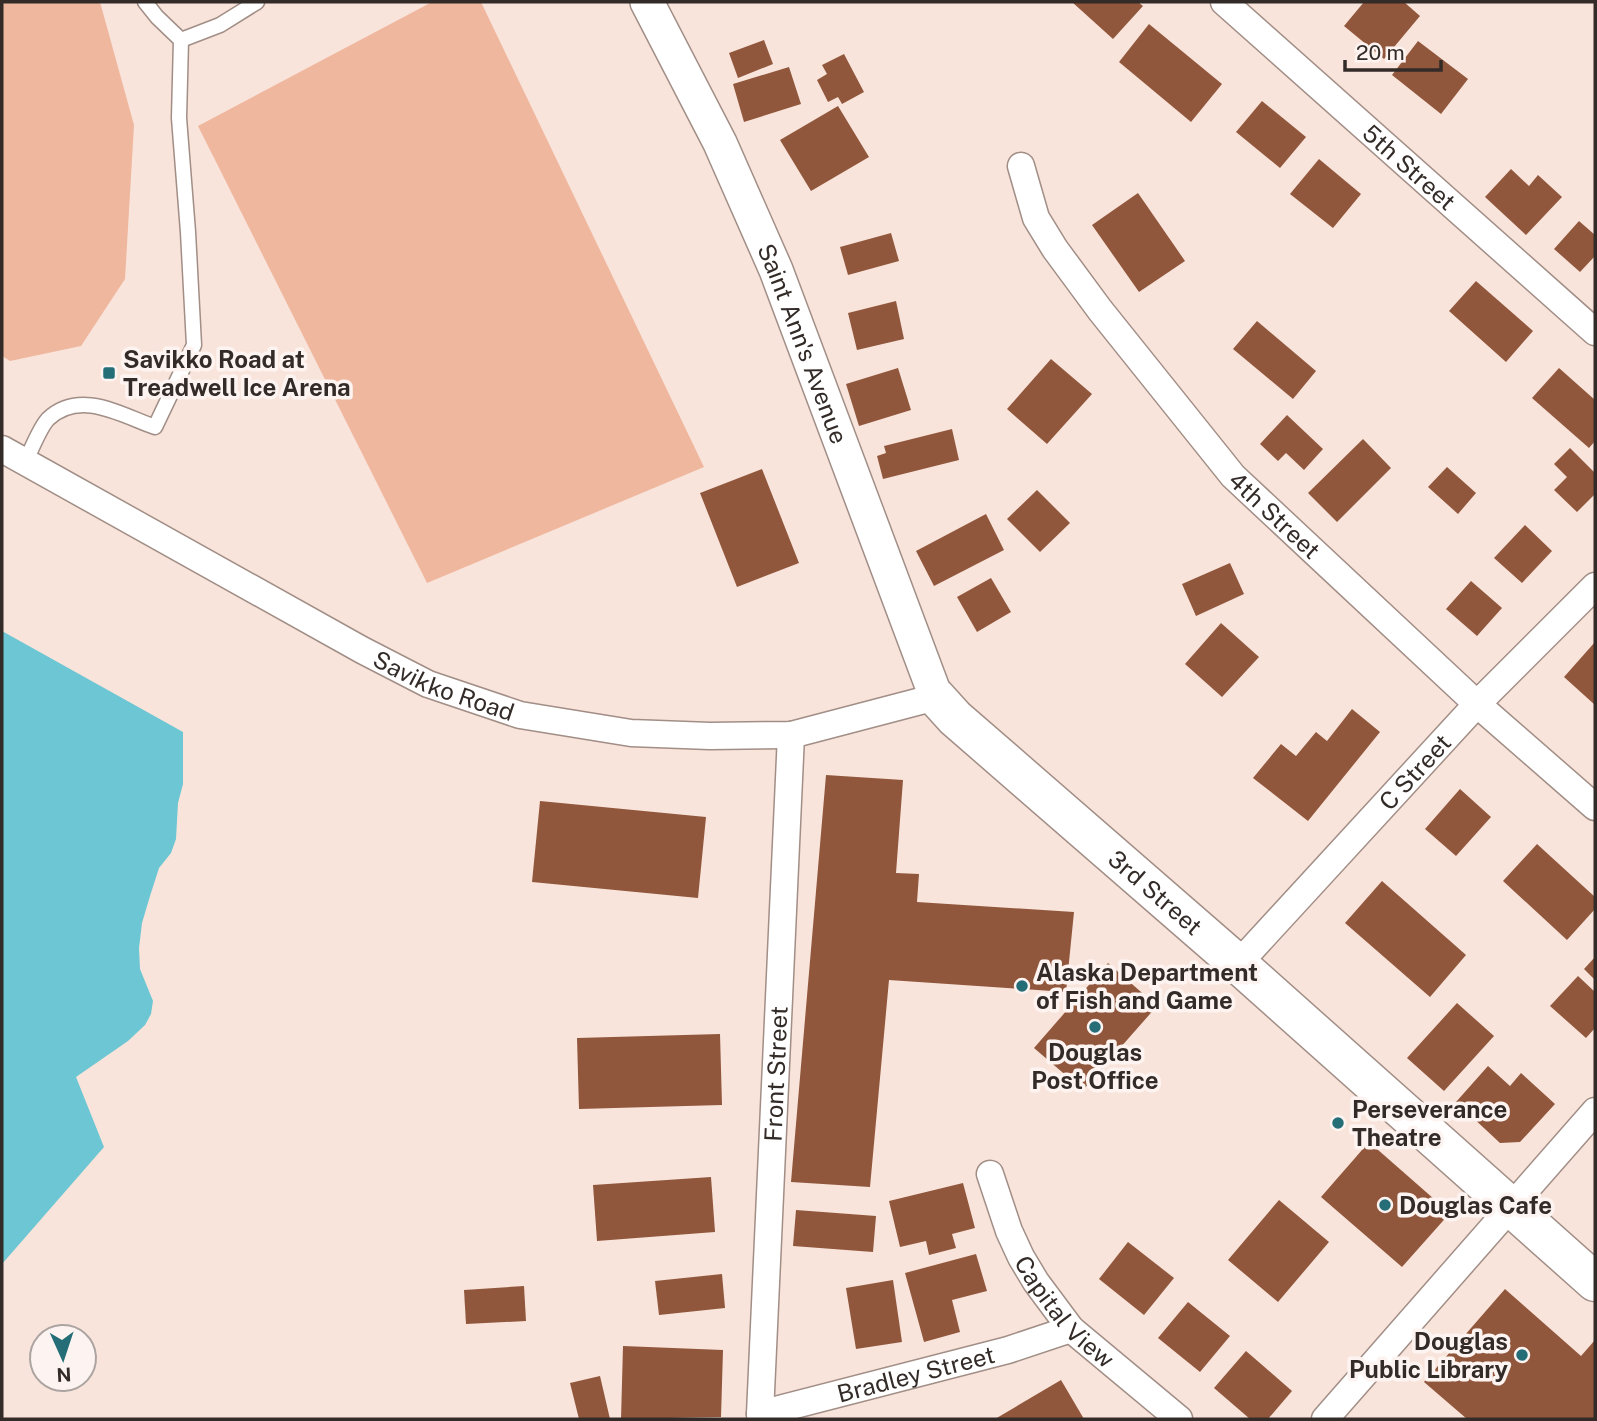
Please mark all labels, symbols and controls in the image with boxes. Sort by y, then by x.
scale bar [1345,28,1441,72]
text: 20 m [1356,40,1405,65]
street label: 5th Street [1357,118,1461,215]
street label: Saint Ann's Avenue [752,239,854,448]
place label: Savikko Road at Treadwell Ice Arena [123,345,351,401]
marker: Savikko Road at Treadwell Ice Arena [101,365,117,381]
street label: 4th Street [1223,466,1326,564]
street label: Savikko Road [369,644,518,726]
street label: C Street [1373,728,1456,815]
street label: 3rd Street [1103,844,1208,940]
place label: Alaska Department of Fish and Game [1036,958,1258,1014]
marker: Alaska Department of Fish and Game [1014,978,1030,994]
street label: Front Street [758,1005,793,1142]
marker: Douglas Post Office [1087,1019,1103,1035]
place label: Douglas Post Office [1031,1038,1159,1094]
place label: Perseverance Theatre [1352,1095,1507,1151]
marker: Perseverance Theatre [1330,1115,1346,1131]
place label: Douglas Cafe [1399,1191,1552,1219]
marker: Douglas Cafe [1377,1197,1393,1213]
street label: Capital View [1009,1250,1120,1373]
north arrow [28,1323,98,1393]
place label: Douglas Public Library [1349,1327,1508,1383]
street label: Bradley Street [834,1340,998,1408]
marker: Douglas Public Library [1514,1347,1530,1363]
text: N [56,1364,72,1386]

